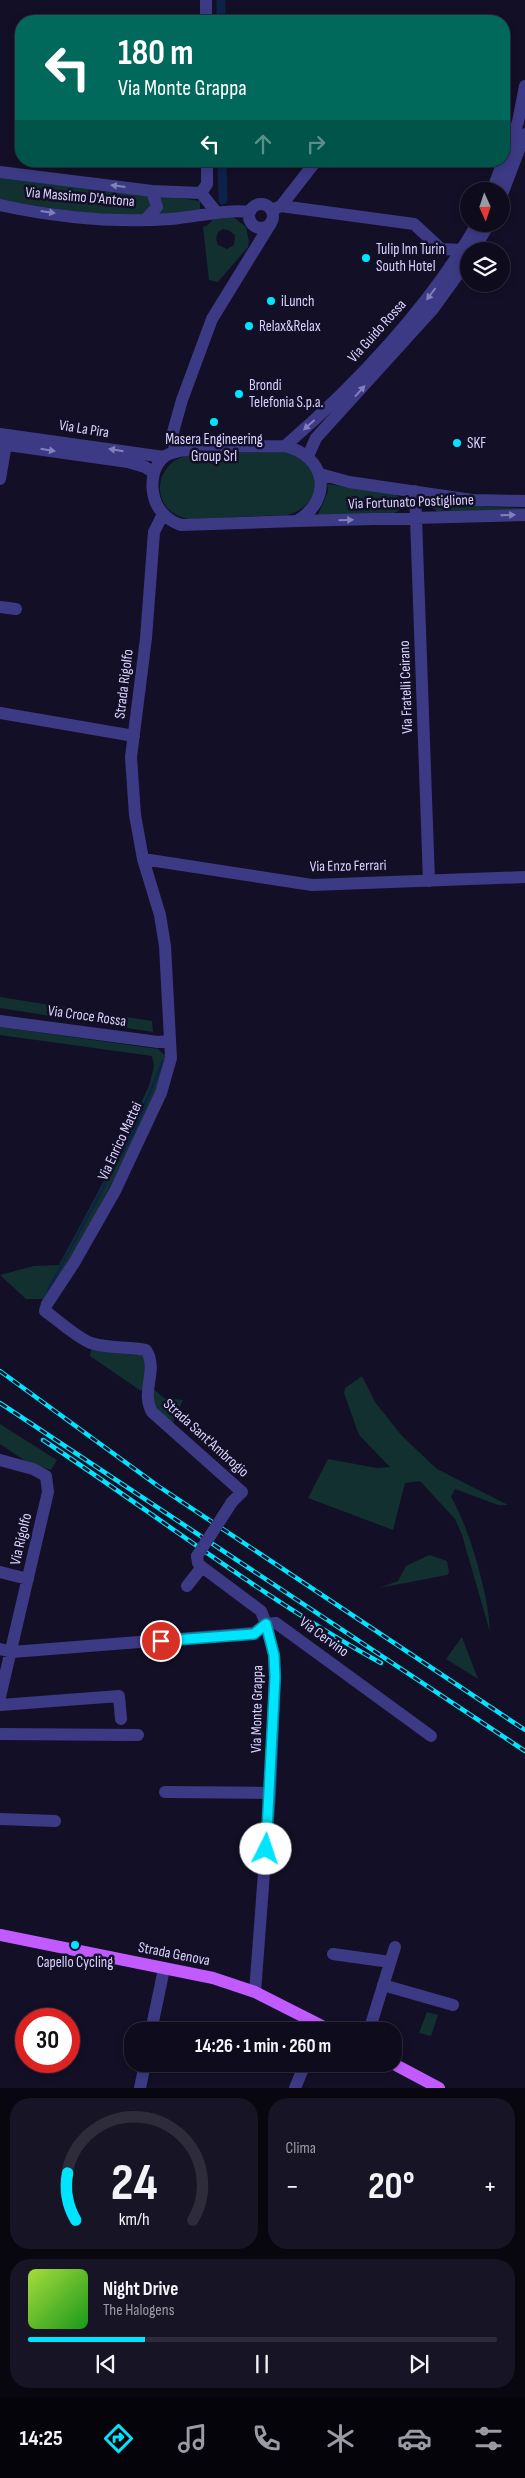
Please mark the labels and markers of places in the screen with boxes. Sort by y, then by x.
place label: Tulip Inn Turin South Hotel [376,240,445,276]
marker: Tulip Inn Turin South Hotel [360,252,372,264]
place label: iLunch [281,292,314,311]
marker: iLunch [265,295,277,307]
place label: Relax&Relax [259,317,321,336]
marker: Relax&Relax [243,320,255,332]
place label: Brondi Telefonia S.p.a. [249,376,323,412]
marker: Brondi Telefonia S.p.a. [233,388,245,400]
marker: Masera Engineering Group Srl [208,416,220,428]
place label: Masera Engineering Group Srl [165,430,263,466]
place label: SKF [467,434,486,453]
marker: SKF [451,437,463,449]
pin [140,1620,182,1662]
marker: Capello Cycling [69,1939,81,1951]
place label: Capello Cycling [37,1953,113,1972]

